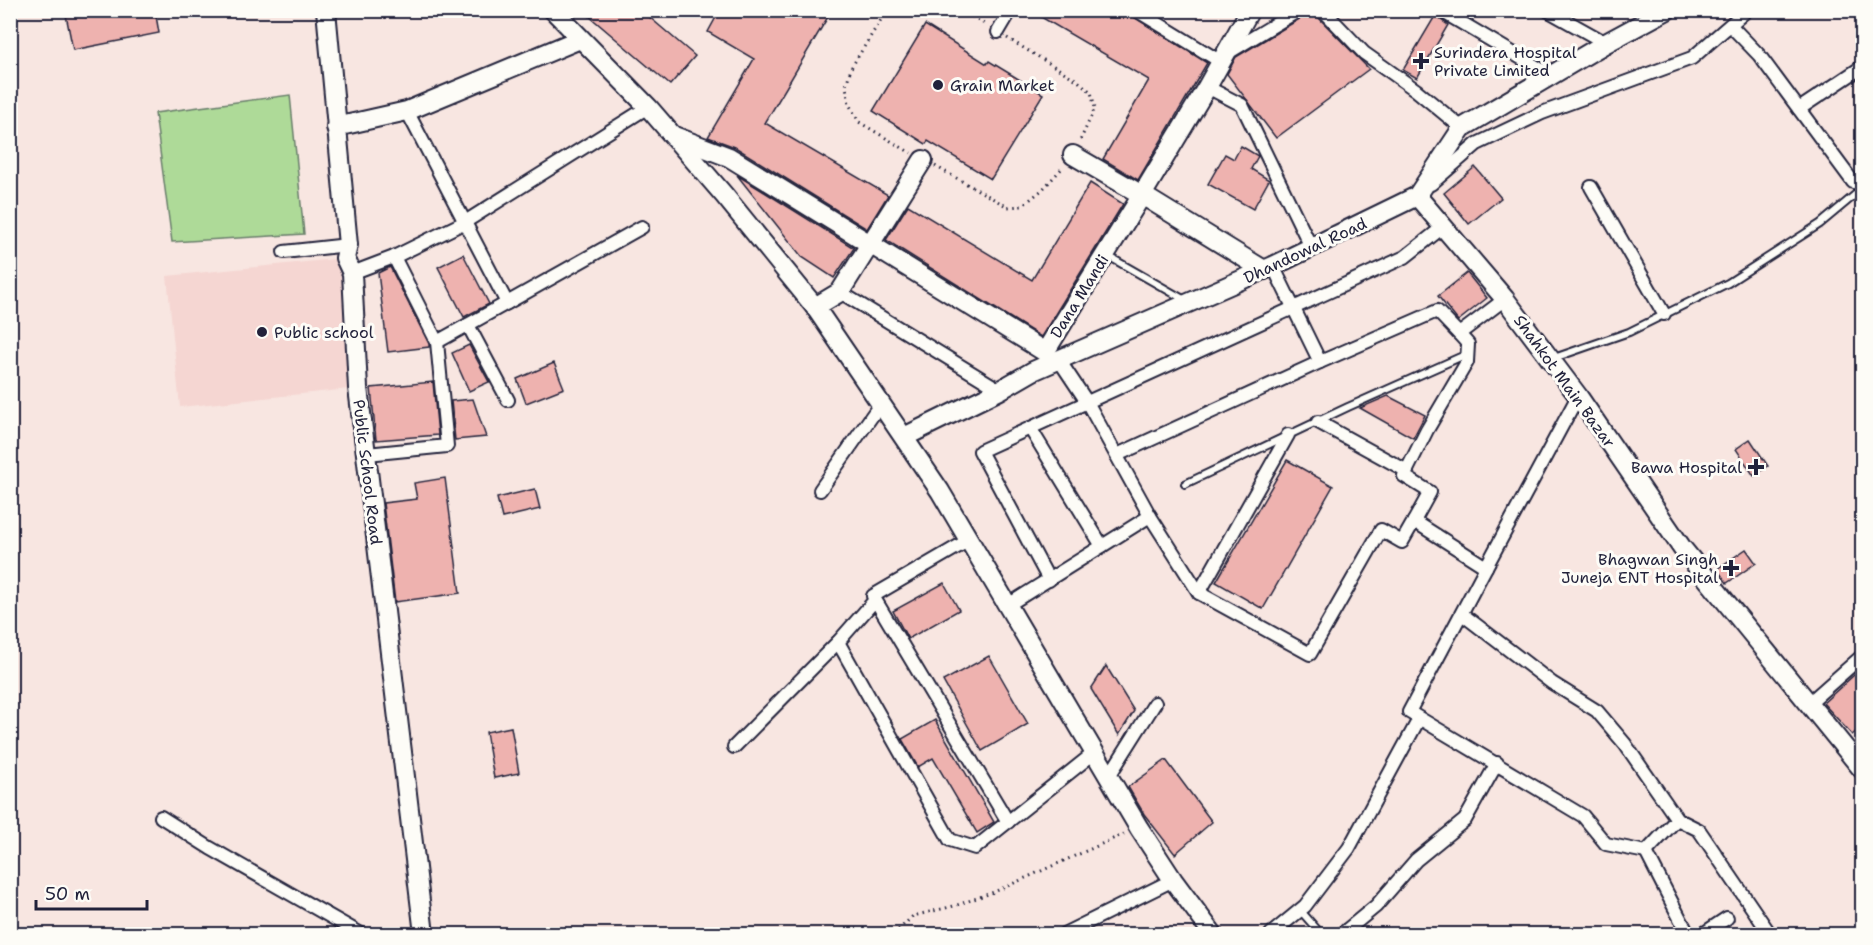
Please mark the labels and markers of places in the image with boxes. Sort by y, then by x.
place label: Surindera Hospital Private Limited [1434,42,1577,81]
marker: Surindera Hospital Private Limited [1412,52,1430,70]
place label: Grain Market [950,75,1055,96]
marker: Grain Market [931,78,945,92]
place label: Public school [274,322,374,343]
marker: Public school [255,325,269,339]
place label: Bawa Hospital [1631,457,1742,478]
marker: Bawa Hospital [1747,458,1765,476]
place label: Bhagwan Singh Juneja ENT Hospital [1561,549,1718,588]
marker: Bhagwan Singh Juneja ENT Hospital [1722,559,1740,577]

